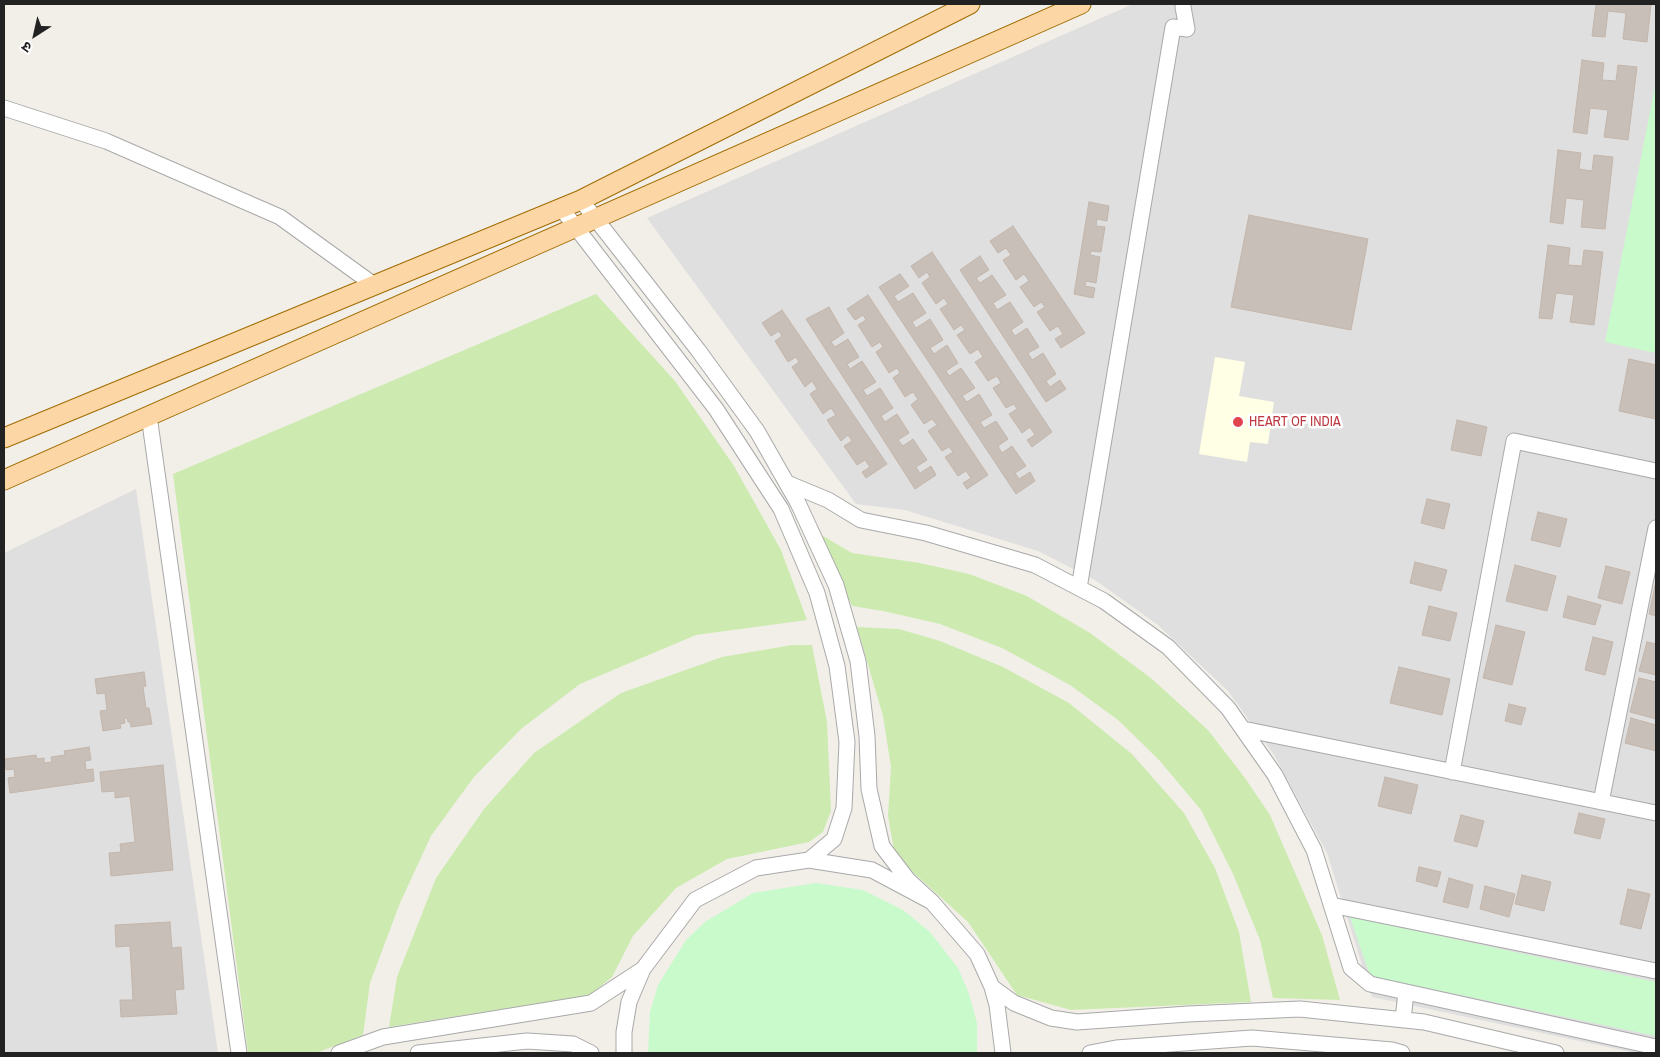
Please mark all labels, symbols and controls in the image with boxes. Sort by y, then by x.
north arrow [10,10,60,60]
text: उ [18,38,35,57]
place label: HEART OF INDIA [1249,414,1341,430]
marker: HEART OF INDIA [1231,415,1245,429]

